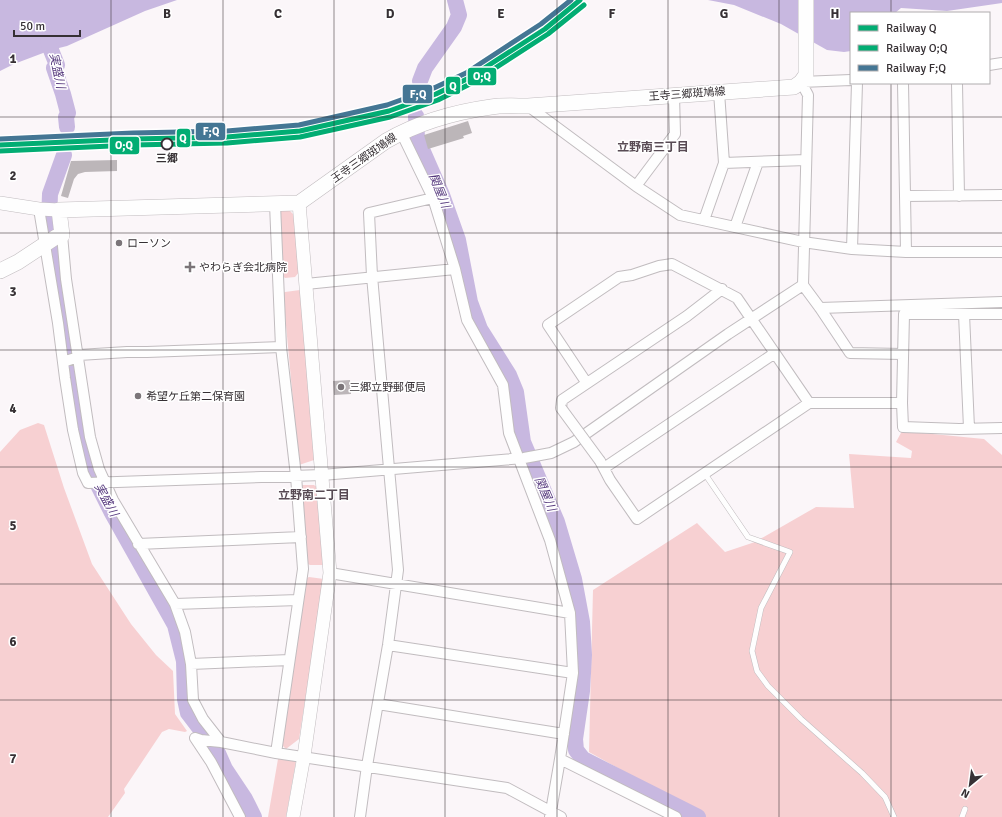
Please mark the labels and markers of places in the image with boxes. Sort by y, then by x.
marker: 三郷 [160,137,174,151]
place label: 三郷 [156,152,178,165]
place label: ローソン [127,237,171,250]
marker: ローソン [114,238,124,248]
marker: やわらぎ会北病院 [184,261,196,273]
place label: やわらぎ会北病院 [199,261,287,274]
place label: 三郷立野郵便局 [349,381,426,394]
marker: 三郷立野郵便局 [336,382,346,392]
place label: 希望ケ丘第二保育園 [146,390,245,403]
marker: 希望ケ丘第二保育園 [133,391,143,401]

